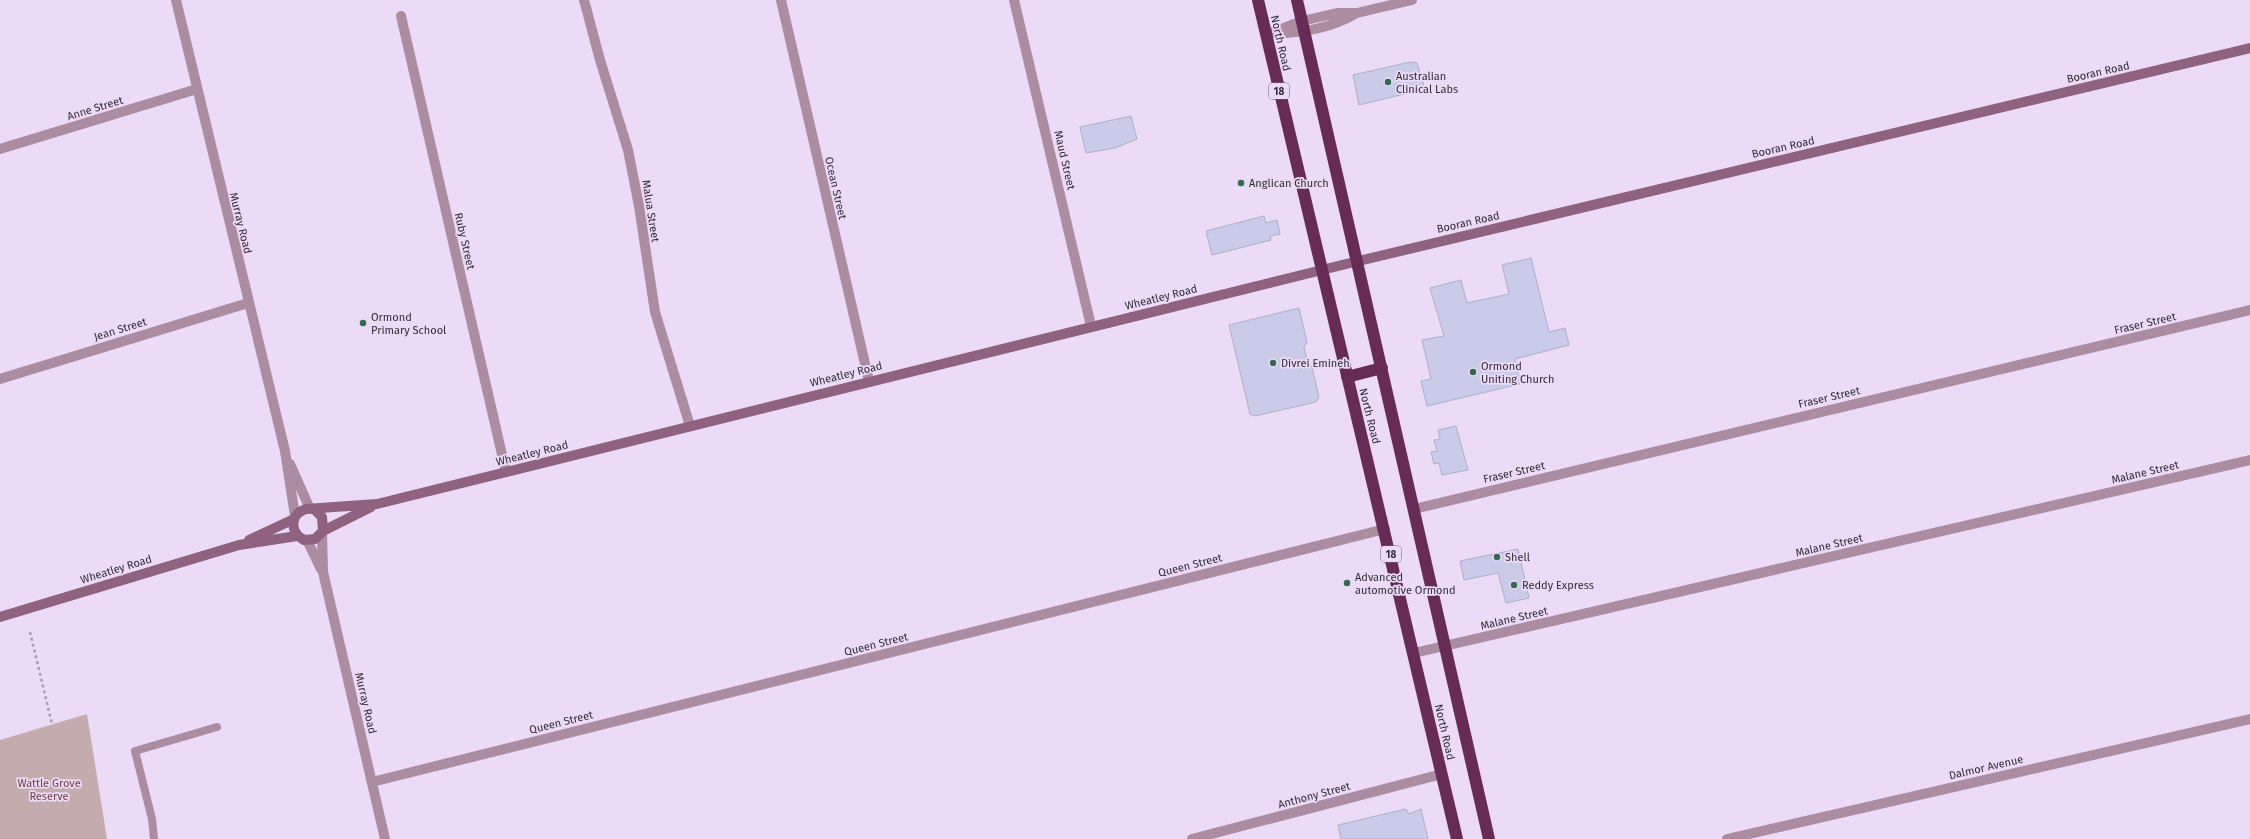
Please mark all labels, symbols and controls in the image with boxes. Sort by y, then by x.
street label: North Road [1268,14,1293,72]
street label: Booran Road [2065,59,2131,86]
place label: Australian Clinical Labs [1396,70,1458,96]
marker: Australian Clinical Labs [1383,77,1393,87]
road number: 18 [1269,83,1289,99]
street label: Anne Street [66,94,125,123]
street label: Maud Street [1051,129,1078,191]
street label: Booran Road [1750,134,1816,161]
street label: Ocean Street [822,156,849,221]
place label: Anglican Church [1249,177,1329,190]
marker: Anglican Church [1236,178,1246,188]
street label: Malua Street [639,179,662,243]
street label: Murray Road [227,191,254,255]
street label: Booran Road [1435,209,1501,236]
street label: Ruby Street [452,212,477,271]
street label: Wheatley Road [1124,282,1199,313]
street label: Fraser Street [2113,310,2177,337]
place label: Ormond Primary School [371,311,446,337]
street label: Jean Street [92,315,148,344]
marker: Ormond Primary School [358,318,368,328]
place label: Divrei Emineh [1281,357,1350,370]
marker: Divrei Emineh [1268,358,1278,368]
street label: Wheatley Road [809,359,884,390]
place label: Ormond Uniting Church [1481,360,1555,386]
marker: Ormond Uniting Church [1468,367,1478,377]
street label: Fraser Street [1797,384,1861,411]
street label: North Road [1356,387,1383,445]
street label: Wheatley Road [495,438,570,469]
street label: Malane Street [2110,458,2180,487]
street label: Fraser Street [1482,459,1546,486]
street label: Malane Street [1794,531,1864,560]
road number: 18 [1381,546,1401,562]
street label: Queen Street [1157,551,1223,580]
place label: Shell [1505,551,1530,564]
street label: Wheatley Road [79,552,153,587]
marker: Shell [1492,552,1502,562]
place label: Advanced automotive Ormond [1355,571,1456,597]
marker: Advanced automotive Ormond [1342,578,1352,588]
place label: Reddy Express [1522,579,1594,592]
marker: Reddy Express [1509,580,1519,590]
street label: Malane Street [1479,604,1549,633]
street label: Queen Street [843,630,909,659]
street label: Murray Road [352,671,379,735]
street label: North Road [1432,703,1457,761]
street label: Queen Street [528,708,594,737]
street label: Dalmor Avenue [1948,753,2024,782]
park label: Wattle Grove Reserve [17,777,81,803]
street label: Anthony Street [1277,780,1352,811]

